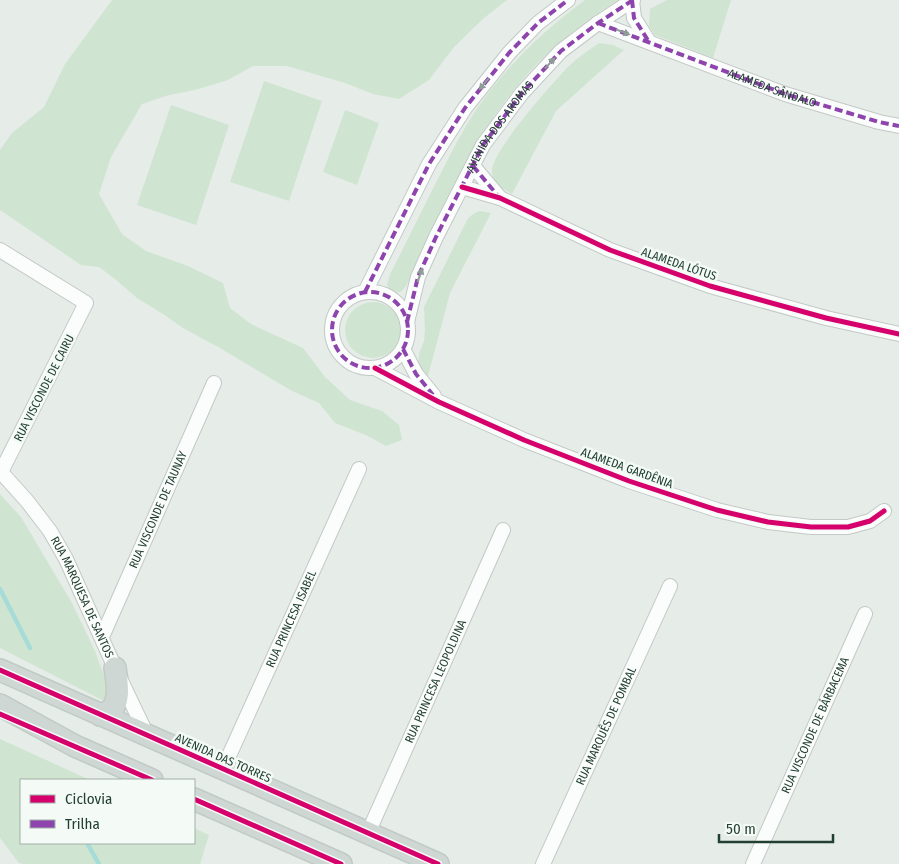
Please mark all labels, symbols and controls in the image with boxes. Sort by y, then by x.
one-way arrow [616,29,630,37]
one-way arrow [544,57,556,69]
street label: ALAMEDA SÂNDALO [726,66,818,110]
one-way arrow [479,77,490,90]
street label: AVENIDA DOS AROMAS [463,78,537,175]
street label: ALAMEDA LÓTUS [640,244,719,283]
one-way arrow [417,267,424,282]
street label: RUA VISCONDE DE CAIRU [11,332,77,444]
street label: ALAMEDA GARDÊNIA [579,444,676,491]
street label: RUA VISCONDE DE TAUNAY [126,449,190,571]
street label: RUA MARQUESA DE SANTOS [48,534,117,660]
street label: RUA PRINCESA ISABEL [263,567,320,670]
street label: RUA PRINCESA LEOPOLDINA [402,617,469,745]
street label: RUA VISCONDE DE BÁRBACEMA [778,654,852,796]
street label: RUA MARQUÊS DE POMBAL [573,664,640,787]
street label: AVENIDA DAS TORRES [173,731,273,785]
legend [20,779,195,844]
text: Ciclovia [65,790,112,808]
scale bar [719,812,833,844]
text: Trilha [65,815,100,833]
text: 50 m [726,820,756,838]

